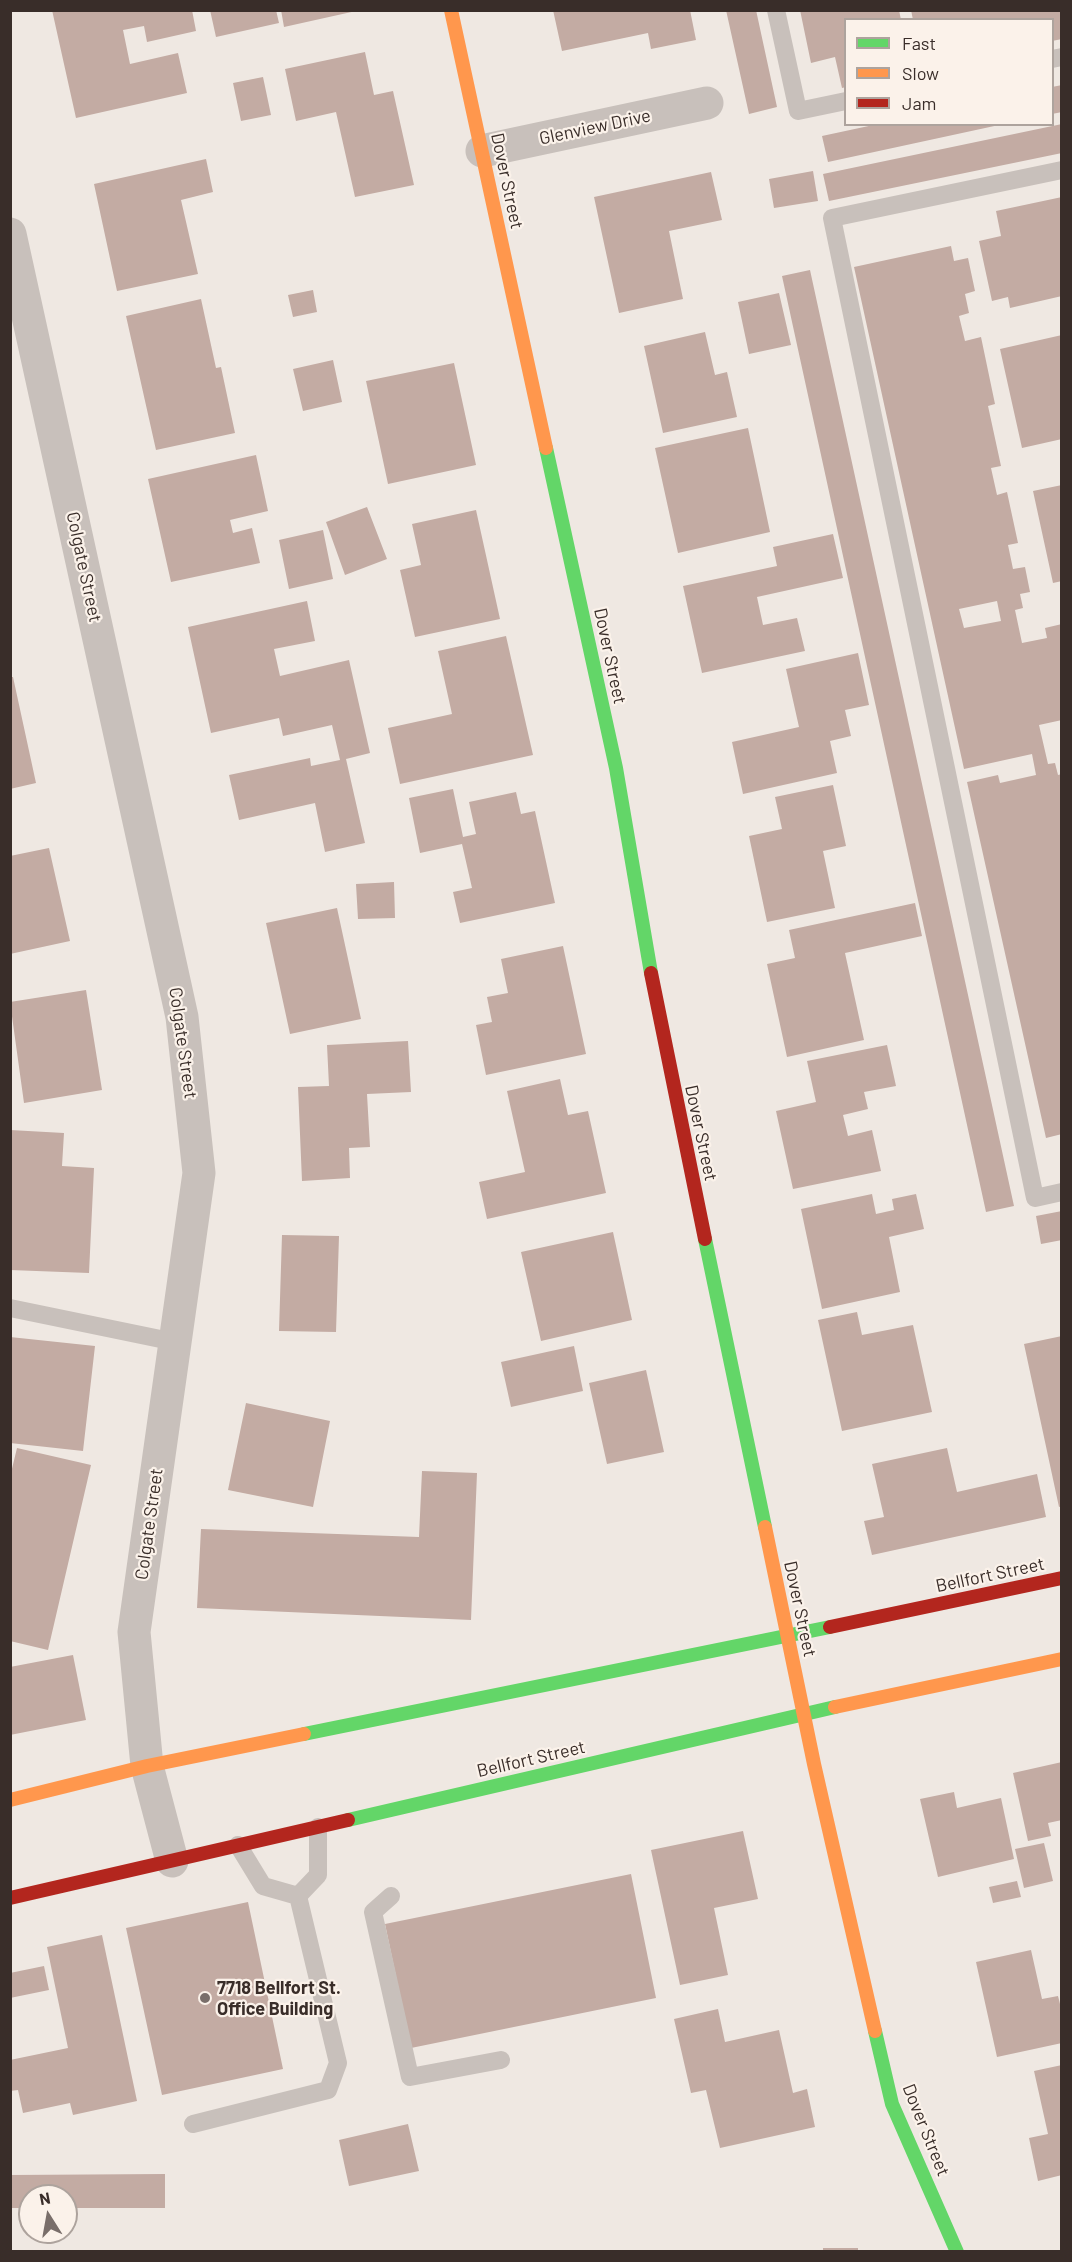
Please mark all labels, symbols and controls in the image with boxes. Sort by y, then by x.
legend [844,18,1054,126]
text: Fast [902,32,936,54]
text: Slow [902,62,939,84]
text: Jam [902,92,936,114]
street label: Glenview Drive [537,105,653,149]
street label: Dover Street [486,131,528,231]
street label: Colgate Street [62,510,106,624]
street label: Dover Street [589,606,631,706]
street label: Colgate Street [164,986,202,1100]
street label: Dover Street [680,1083,722,1183]
street label: Colgate Street [130,1467,168,1581]
street label: Bellfort Street [934,1553,1046,1597]
street label: Dover Street [779,1559,821,1659]
street label: Bellfort Street [475,1736,587,1782]
place label: 7718 Bellfort St. Office Building [217,1977,341,2020]
marker: 7718 Bellfort St. Office Building [198,1991,212,2005]
street label: Dover Street [898,2081,954,2179]
north arrow [18,2184,78,2244]
text: N [38,2187,52,2208]

